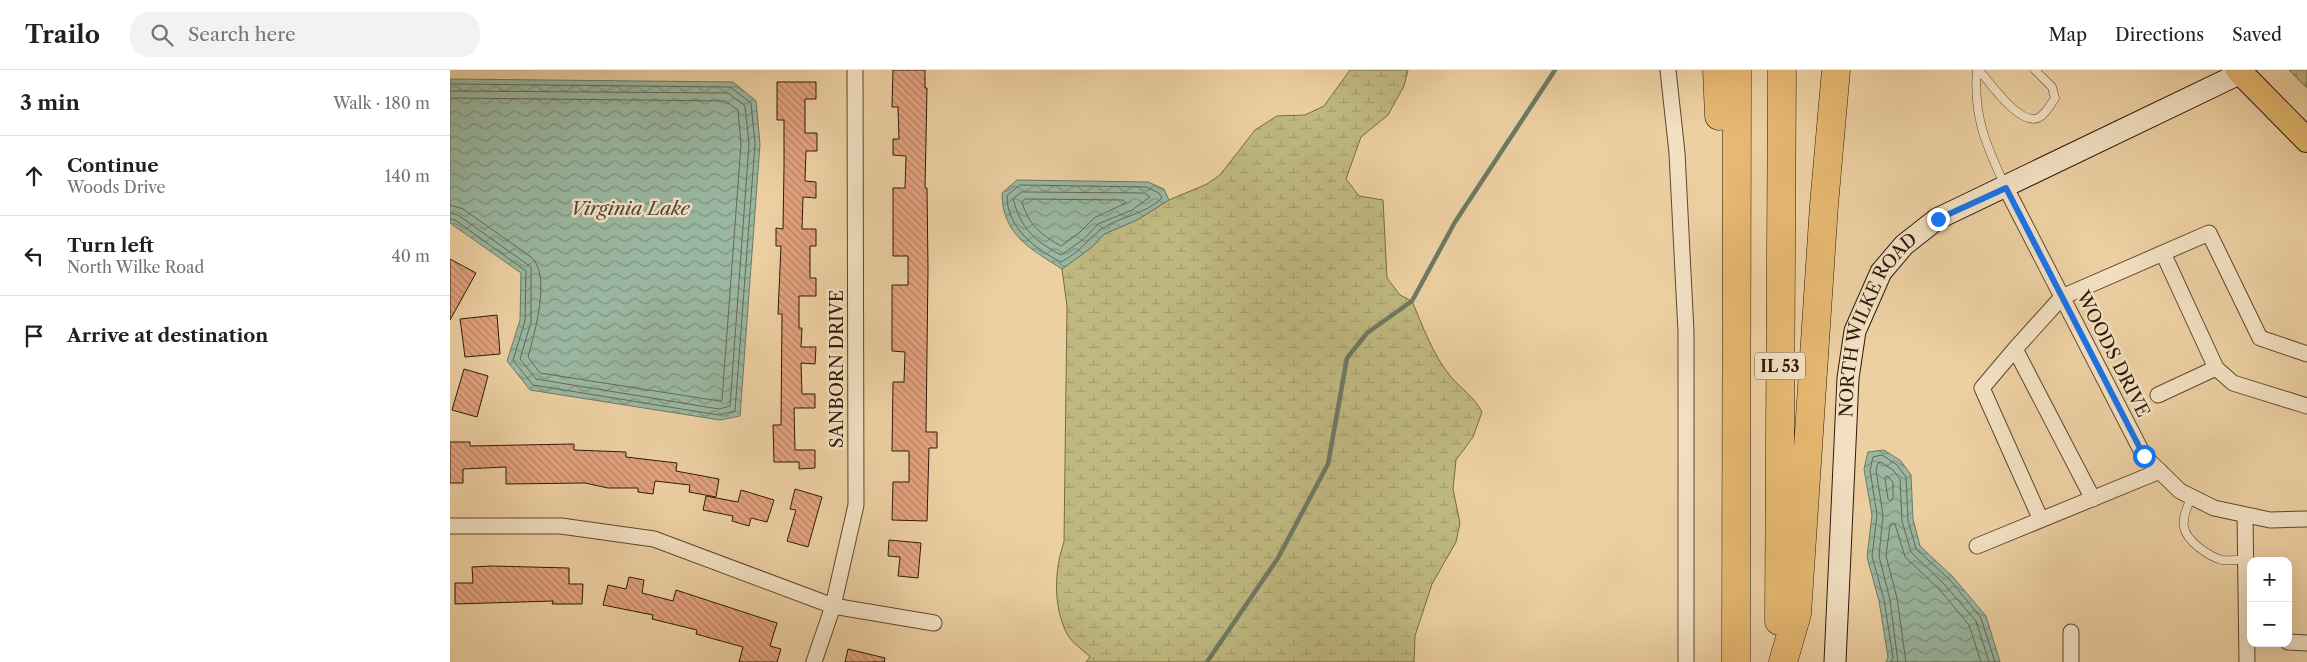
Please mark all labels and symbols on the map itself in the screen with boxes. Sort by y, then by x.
water label: Virginia Lake [570,197,690,220]
route end [1927,208,1950,231]
street label: NORTH WILKE ROAD [1835,228,1921,418]
street label: WOODS DRIVE [2071,286,2154,421]
street label: SANBORN DRIVE [826,290,848,448]
road number: IL 53 [1755,352,1805,380]
route start [2133,445,2156,468]

